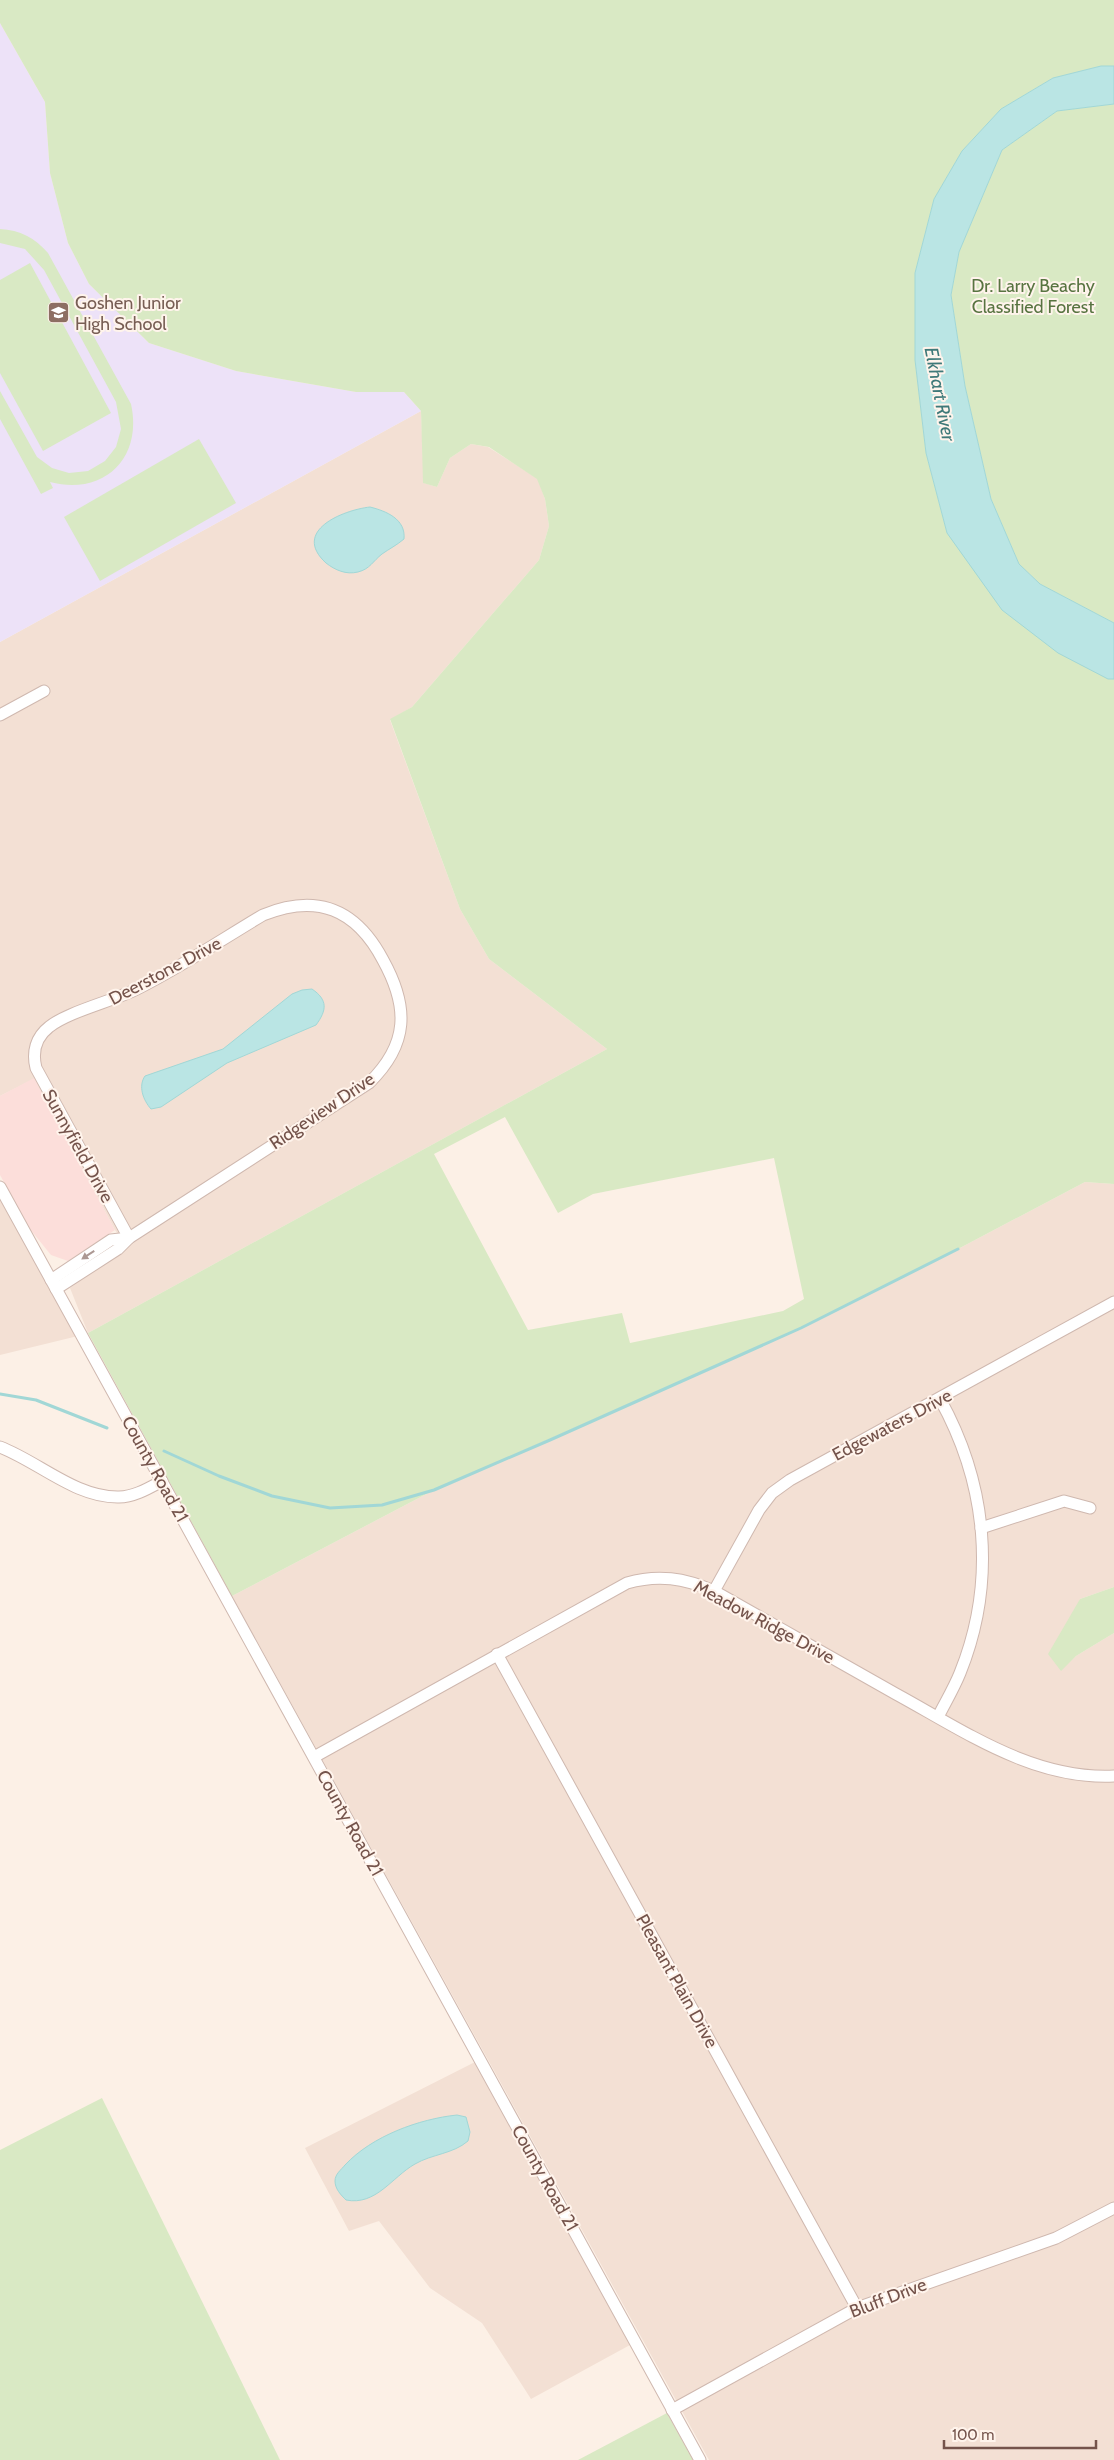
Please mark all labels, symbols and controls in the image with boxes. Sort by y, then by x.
park label: Dr. Larry Beachy Classified Forest [971,275,1095,318]
place label: Goshen Junior High School [75,292,181,335]
school or university icon: Goshen Junior High School [47,301,71,325]
water label: Elkhart River [920,345,961,444]
street label: Deerstone Drive [105,932,225,1010]
street label: Ridgeview Drive [265,1068,379,1154]
street label: Sunnyfield Drive [38,1085,118,1207]
one-way arrow [82,1250,95,1260]
street label: Edgewaters Drive [829,1384,955,1466]
street label: County Road 21 [117,1412,193,1526]
street label: Meadow Ridge Drive [690,1576,838,1668]
street label: County Road 21 [312,1766,388,1880]
street label: Pleasant Plain Drive [631,1910,723,2052]
street label: County Road 21 [507,2121,583,2235]
street label: Bluff Drive [846,2273,930,2323]
scale bar [944,2418,1096,2450]
text: 100 m [952,2426,994,2444]

